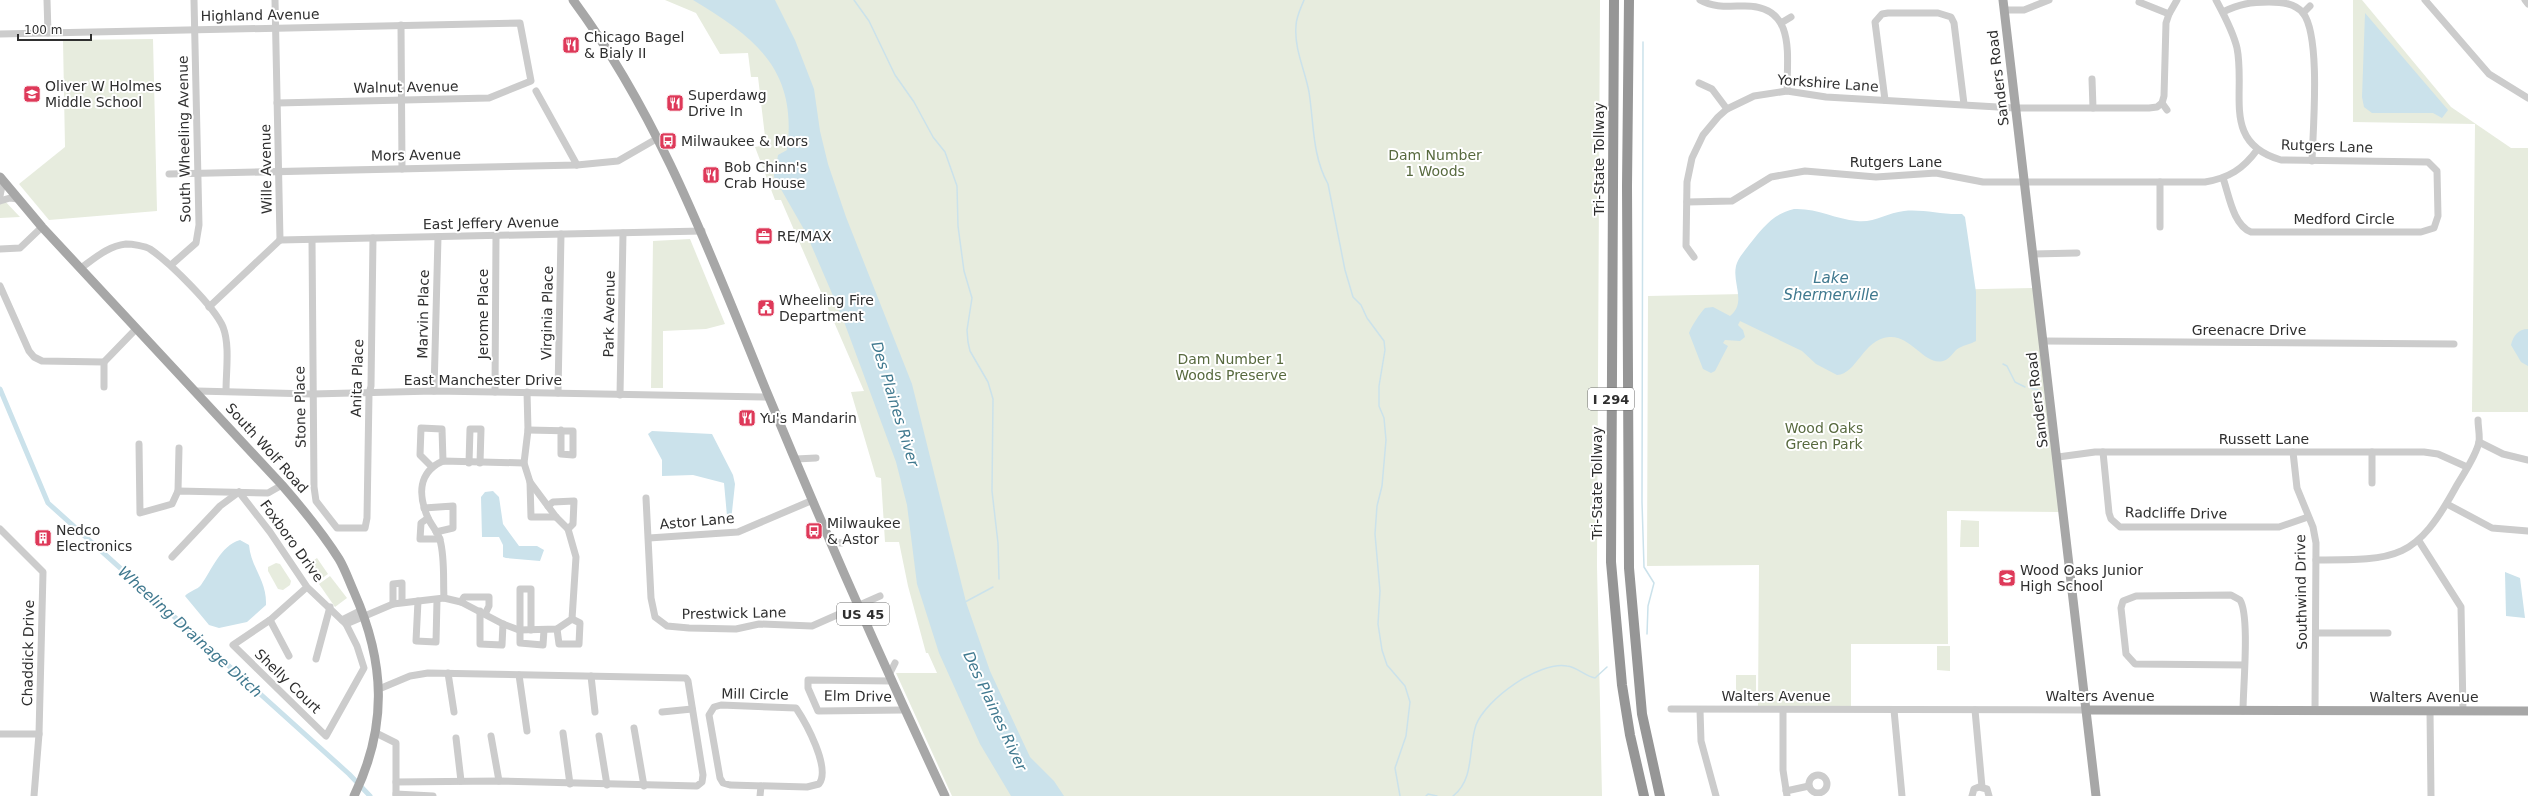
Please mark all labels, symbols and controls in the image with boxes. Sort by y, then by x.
street label: Highland Avenue [200,6,320,24]
scale bar [18,16,91,42]
text: 100 m [24,23,62,37]
place label: Chicago Bagel & Bialy II [584,29,684,61]
street label: Sanders Road [1984,29,2012,127]
restaurant icon: Chicago Bagel & Bialy II [561,35,581,55]
street label: South Wheeling Avenue [175,55,193,223]
street label: Yorkshire Lane [1776,71,1879,95]
place label: Oliver W Holmes Middle School [45,78,162,110]
street label: Walnut Avenue [353,78,459,96]
school or university icon: Oliver W Holmes Middle School [22,84,42,104]
place label: Superdawg Drive In [688,87,767,119]
restaurant icon: Superdawg Drive In [665,93,685,113]
street label: Tri-State Tollway [1591,102,1607,217]
street label: Wille Avenue [257,124,275,214]
bus stop icon: Milwaukee & Mors [658,131,678,151]
place label: Milwaukee & Mors [681,133,808,149]
street label: Rutgers Lane [2281,136,2373,156]
street label: Mors Avenue [371,146,461,164]
park label: Dam Number 1 Woods [1388,147,1482,179]
street label: Rutgers Lane [1850,154,1942,170]
place label: Bob Chinn's Crab House [724,159,807,191]
restaurant icon: Bob Chinn's Crab House [701,165,721,185]
street label: Medford Circle [2293,211,2395,227]
street label: East Jeffery Avenue [423,214,559,232]
office icon: RE/MAX [754,226,774,246]
place label: RE/MAX [777,228,832,244]
street label: Virginia Place [538,266,556,360]
street label: Marvin Place [414,269,432,359]
street label: Jerome Place [475,269,491,360]
water label: Lake Shermerville [1783,269,1879,304]
street label: Park Avenue [600,270,618,358]
place label: Wheeling Fire Department [779,292,874,324]
public building icon: Wheeling Fire Department [756,298,776,318]
street label: Greenacre Drive [2192,322,2306,338]
street label: Anita Place [348,339,366,417]
water label: Des Plaines River [867,339,923,470]
park label: Dam Number 1 Woods Preserve [1175,351,1287,383]
street label: Sanders Road [2023,351,2051,449]
street label: Stone Place [291,366,309,448]
street label: East Manchester Drive [404,372,562,388]
road number: I 294 [1588,388,1634,410]
street label: South Wolf Road [223,400,311,496]
restaurant icon: Yu's Mandarin [737,408,757,428]
place label: Yu's Mandarin [759,410,857,426]
park label: Wood Oaks Green Park [1785,420,1863,452]
street label: Tri-State Tollway [1589,426,1605,541]
street label: Russett Lane [2219,431,2309,447]
street label: Foxboro Drive [257,497,327,585]
street label: Radcliffe Drive [2125,504,2227,522]
street label: Astor Lane [659,510,735,532]
place label: Milwaukee & Astor [827,515,901,547]
bus stop icon: Milwaukee & Astor [804,521,824,541]
place label: Nedco Electronics [56,522,132,554]
building icon: Nedco Electronics [33,528,53,548]
street label: Southwind Drive [2292,534,2310,650]
place label: Wood Oaks Junior High School [2020,562,2143,594]
water label: Wheeling Drainage Ditch [114,563,266,701]
school or university icon: Wood Oaks Junior High School [1997,568,2017,588]
street label: Chaddick Drive [19,600,37,706]
road number: US 45 [837,603,889,625]
street label: Prestwick Lane [682,604,786,622]
street label: Shelly Court [252,646,325,717]
water label: Des Plaines River [959,648,1031,775]
street label: Mill Circle [721,685,789,703]
street label: Elm Drive [824,687,892,705]
street label: Walters Avenue [1721,688,1831,704]
street label: Walters Avenue [2045,688,2155,704]
street label: Walters Avenue [2369,689,2479,705]

